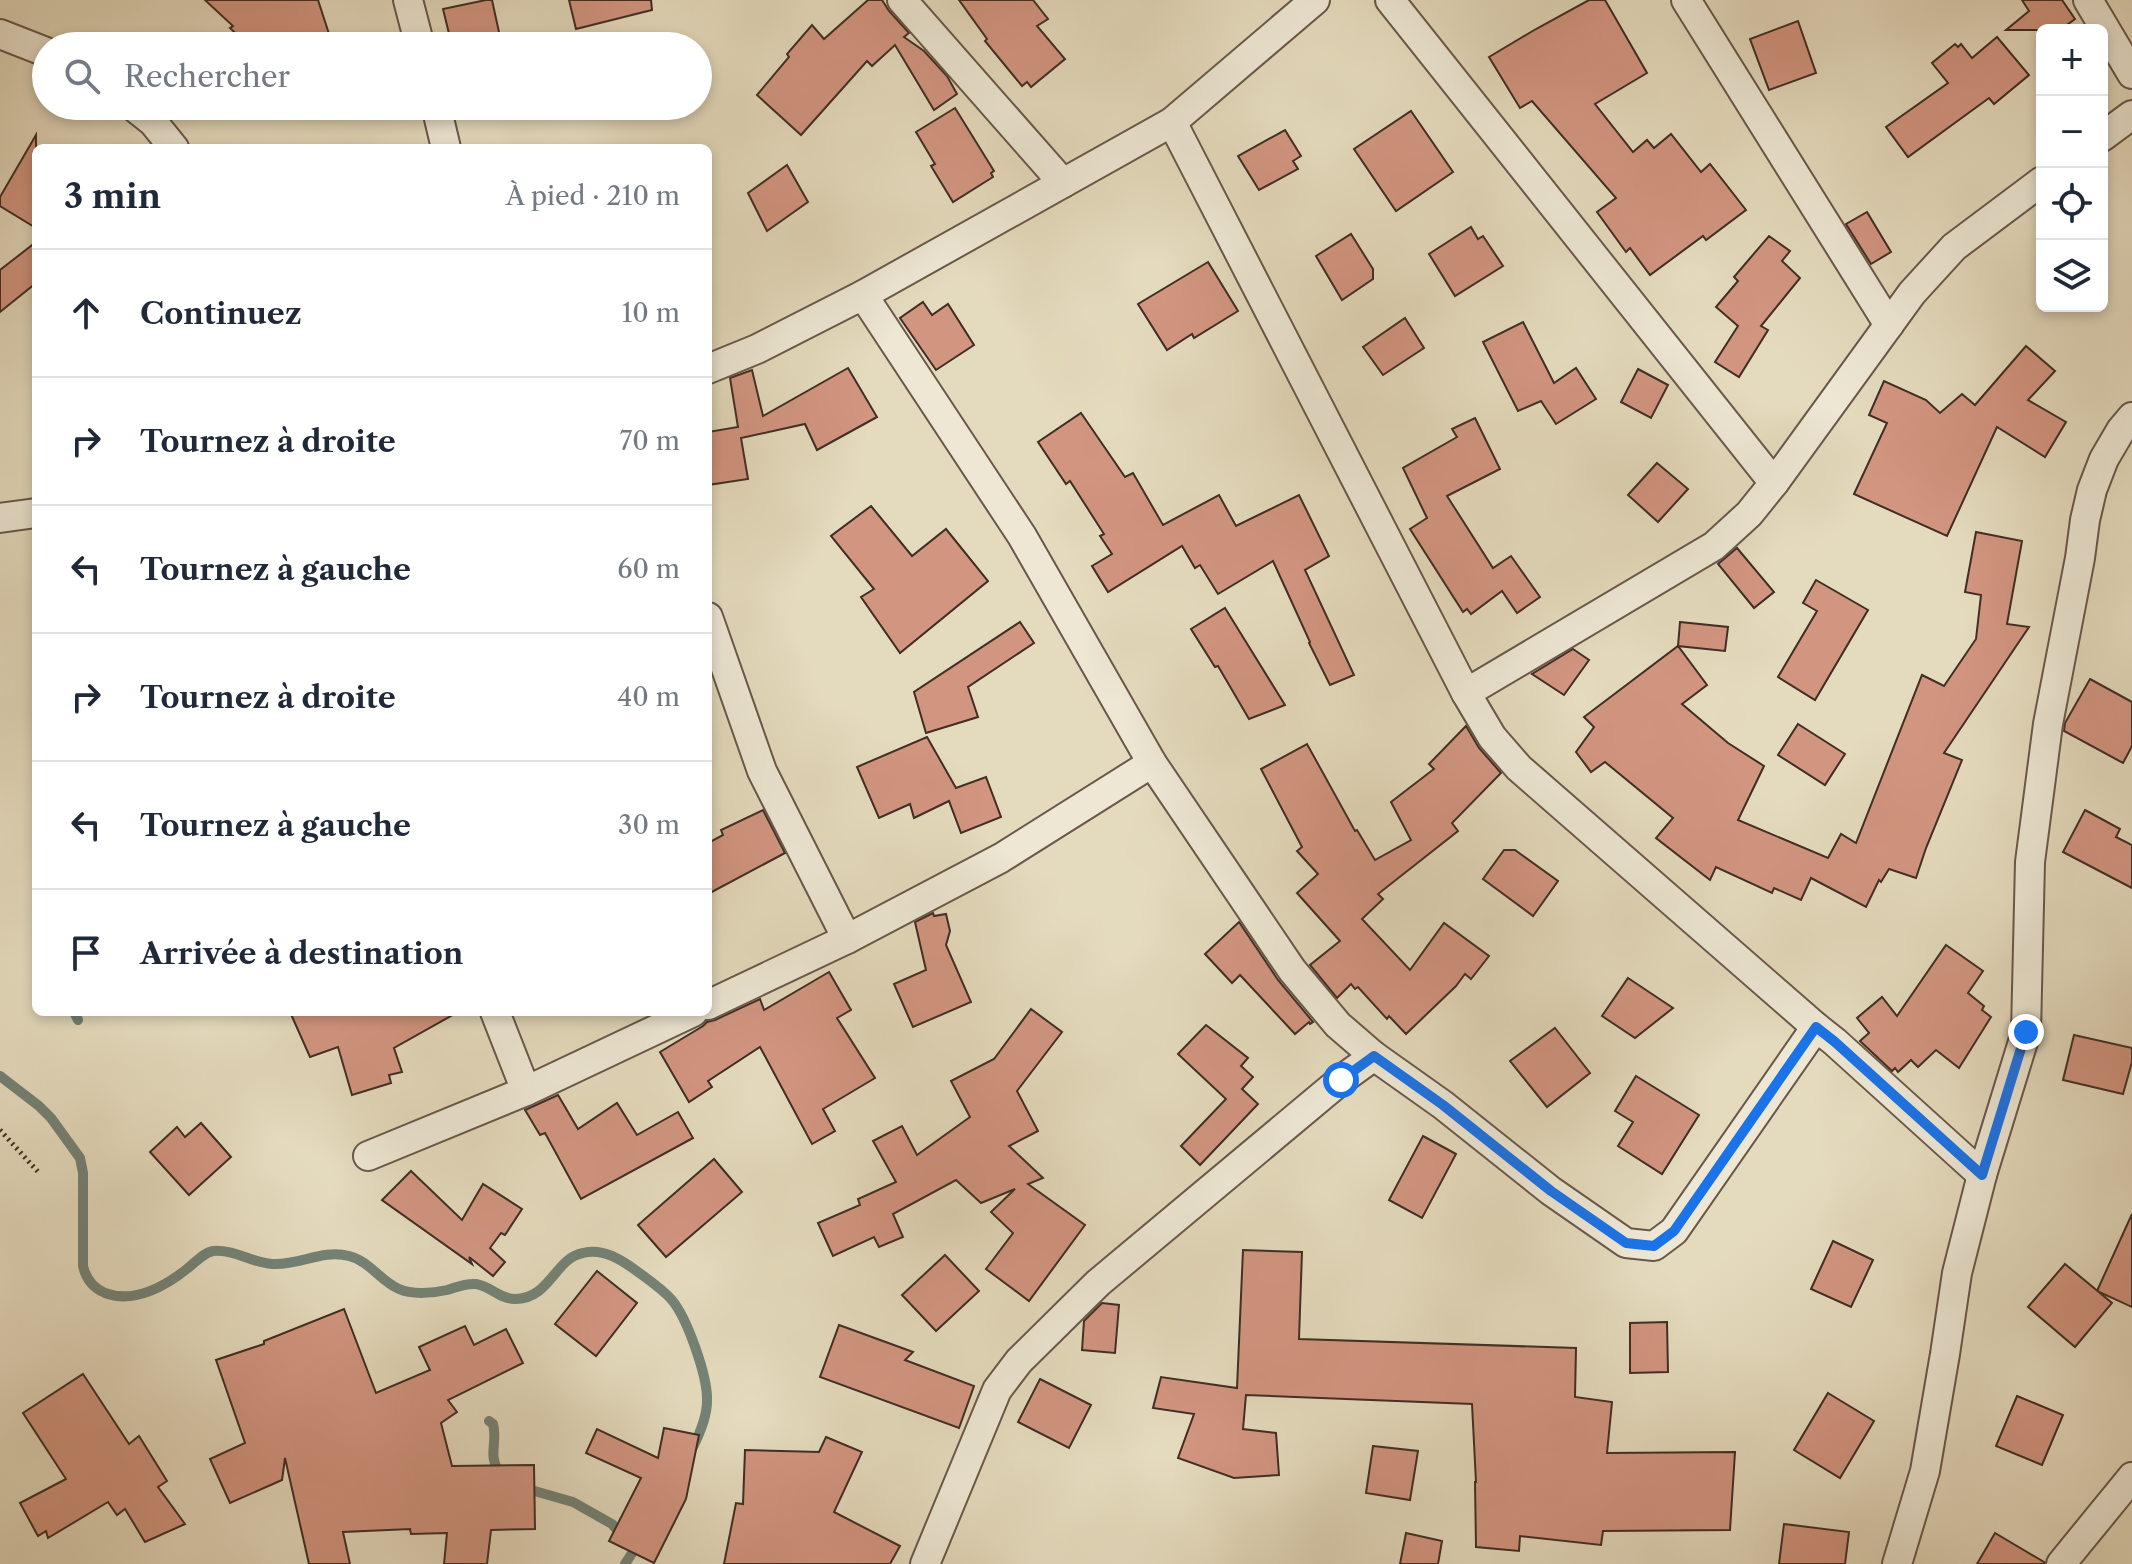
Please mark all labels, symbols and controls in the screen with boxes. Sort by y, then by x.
map controls [2036,24,2108,312]
button: + [2036,24,2108,96]
search box [32,32,712,120]
icon: search [60,54,104,98]
text: Rechercher [124,58,290,95]
button: − [2036,96,2108,168]
button: locate [2036,168,2108,240]
text: 3 min [64,175,161,217]
text: À pied · 210 m [506,180,680,212]
button: layers [2036,240,2108,312]
icon: ahead [64,291,108,335]
text: Continuez [140,295,302,332]
text: 10 m [621,297,680,329]
icon: right [64,419,108,463]
text: Tournez à droite [140,423,396,460]
text: 70 m [620,425,680,457]
icon: left [64,547,108,591]
text: Tournez à gauche [140,551,411,588]
text: 60 m [617,553,680,585]
icon: right [64,675,108,719]
text: Tournez à droite [140,679,396,716]
text: 40 m [617,681,680,713]
icon: left [64,803,108,847]
text: Tournez à gauche [140,807,411,844]
text: 30 m [618,809,680,841]
icon: arrive [64,931,108,975]
text: Arrivée à destination [140,935,463,972]
route end [2008,1014,2044,1050]
route start [1323,1062,1359,1098]

